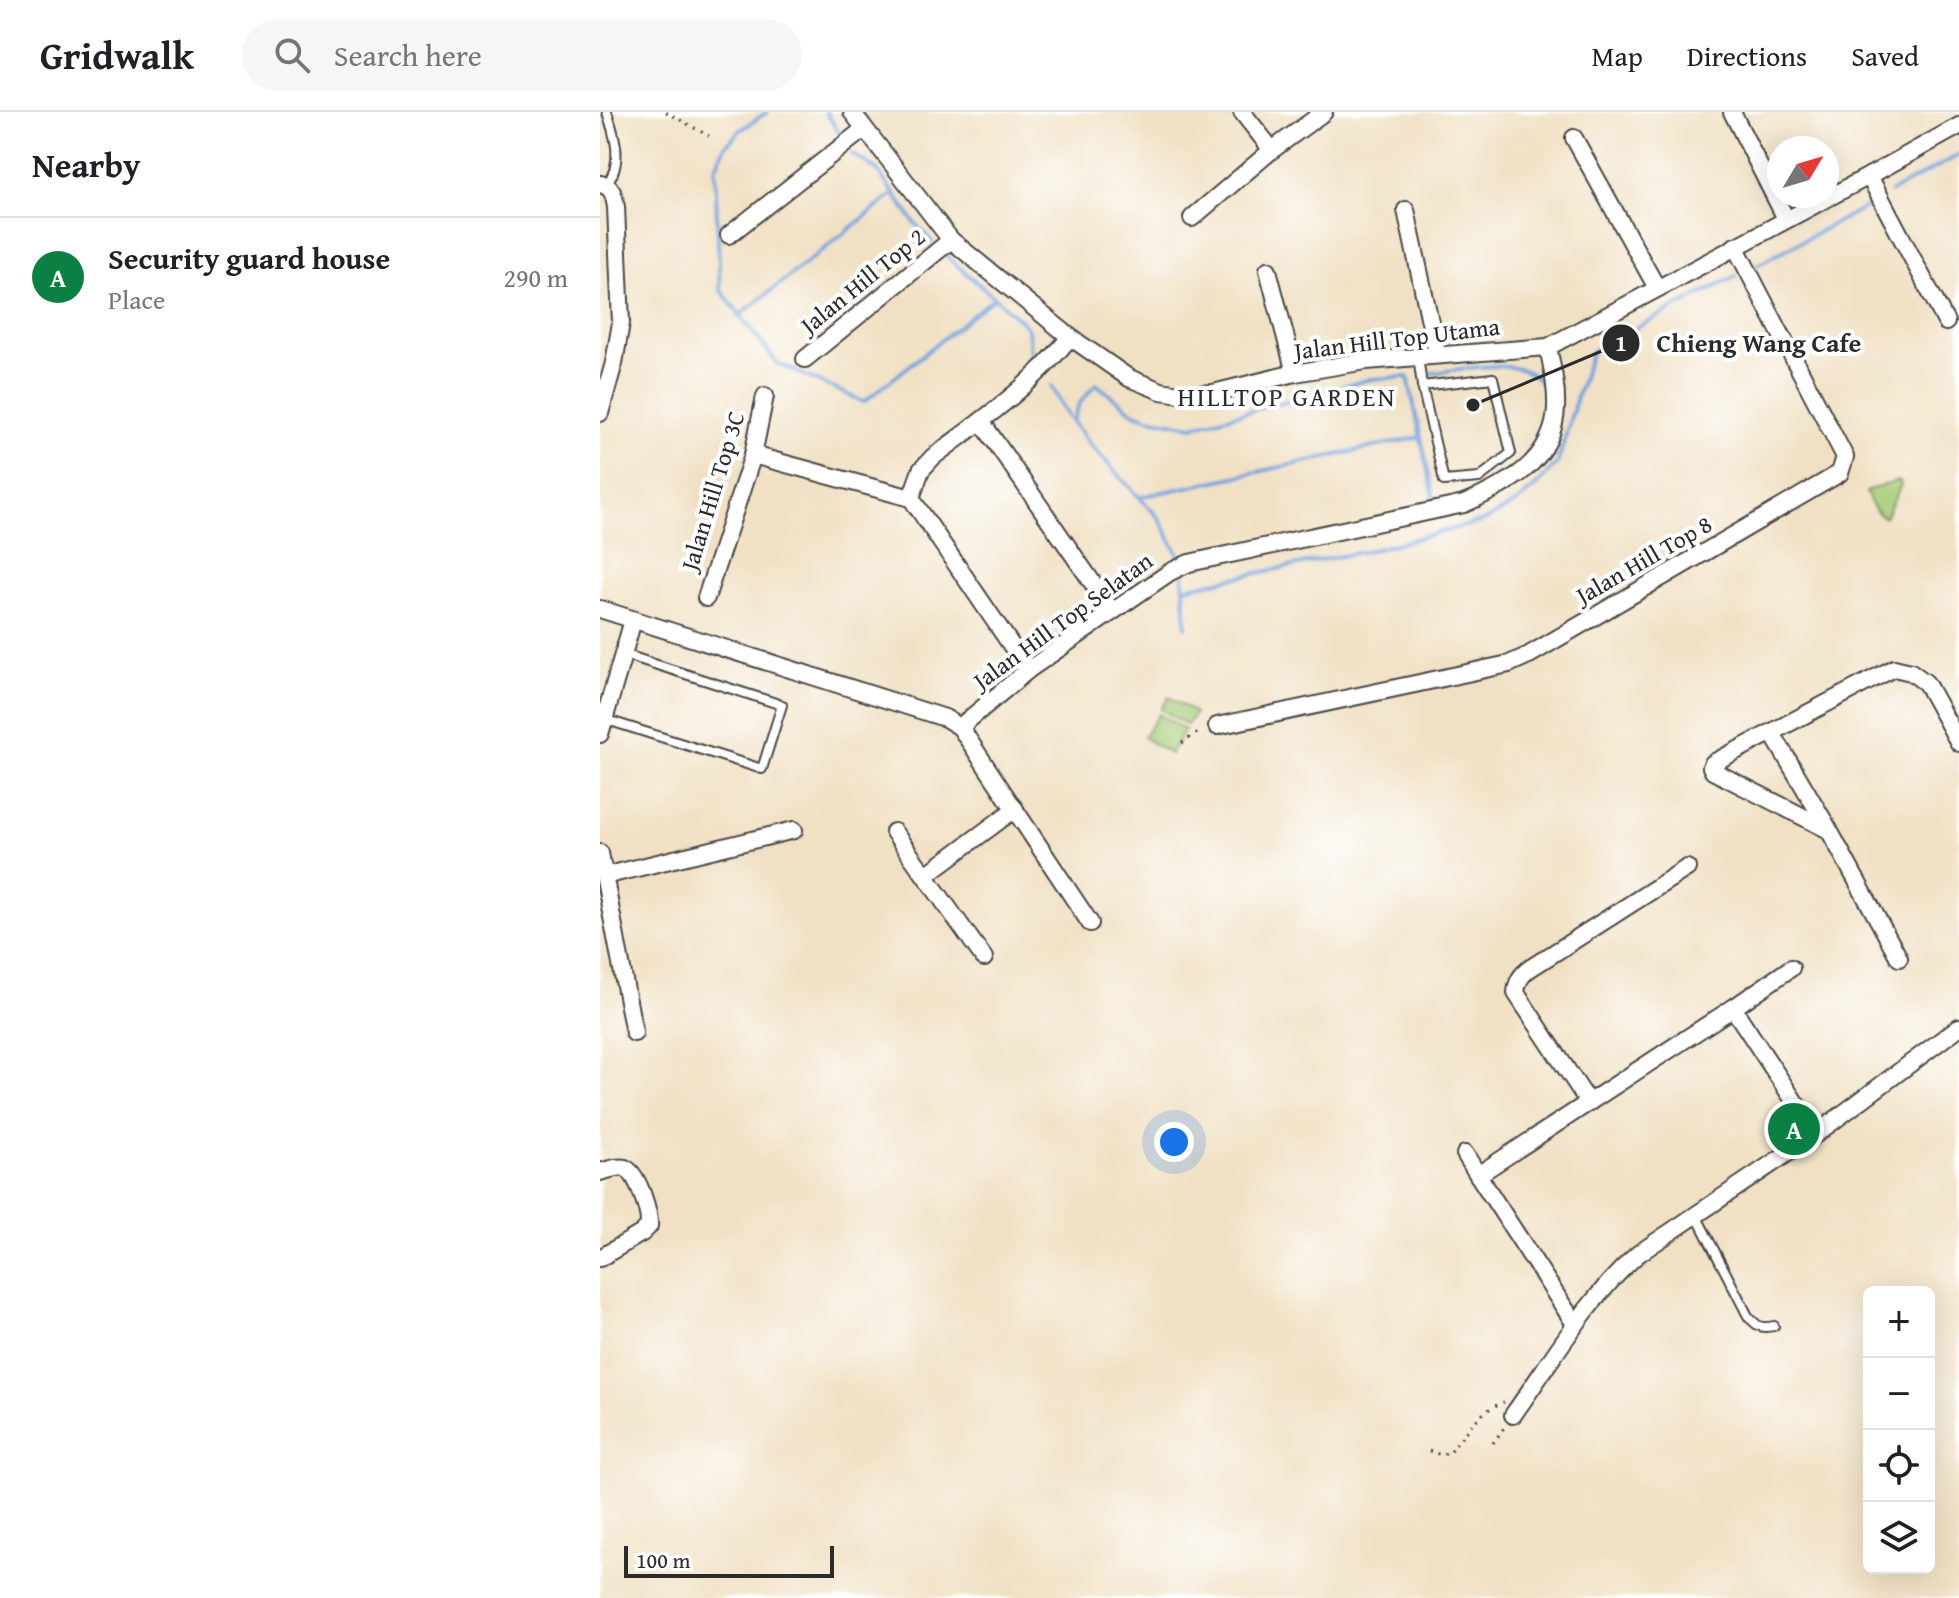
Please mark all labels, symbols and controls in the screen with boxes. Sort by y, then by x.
search box [242,19,802,91]
text: Gridwalk [40,27,194,83]
icon: search [270,33,314,77]
text: Search here [334,33,482,77]
text: Map [1591,35,1643,76]
text: Directions [1687,35,1807,76]
text: Saved [1851,35,1919,76]
north arrow [1767,136,1839,208]
text: Nearby [32,140,141,189]
street label: Jalan Hill Top 2 [790,219,933,344]
text: Security guard house [108,236,390,280]
text: A [50,258,66,297]
text: 290 m [503,258,568,297]
text: Place [108,280,165,319]
street label: Jalan Hill Top Utama [1289,308,1502,369]
callout: Chieng Wang Cafe [1601,318,1878,368]
text: Chieng Wang Cafe [1657,323,1862,362]
text: 1 [1615,325,1627,360]
district label: HILLTOP GARDEN [1177,377,1397,416]
street label: Jalan Hill Top 3C [671,407,753,578]
street label: Jalan Hill Top 8 [1567,506,1718,614]
street label: Jalan Hill Top Selatan [963,543,1160,700]
pin: A [1768,1099,1820,1159]
your location [1154,1122,1194,1162]
map controls [1863,1286,1935,1574]
button: + [1863,1286,1935,1358]
button: − [1863,1358,1935,1430]
button: locate [1863,1430,1935,1502]
button: layers [1863,1502,1935,1574]
scale bar [624,1542,834,1578]
text: 100 m [636,1544,691,1576]

